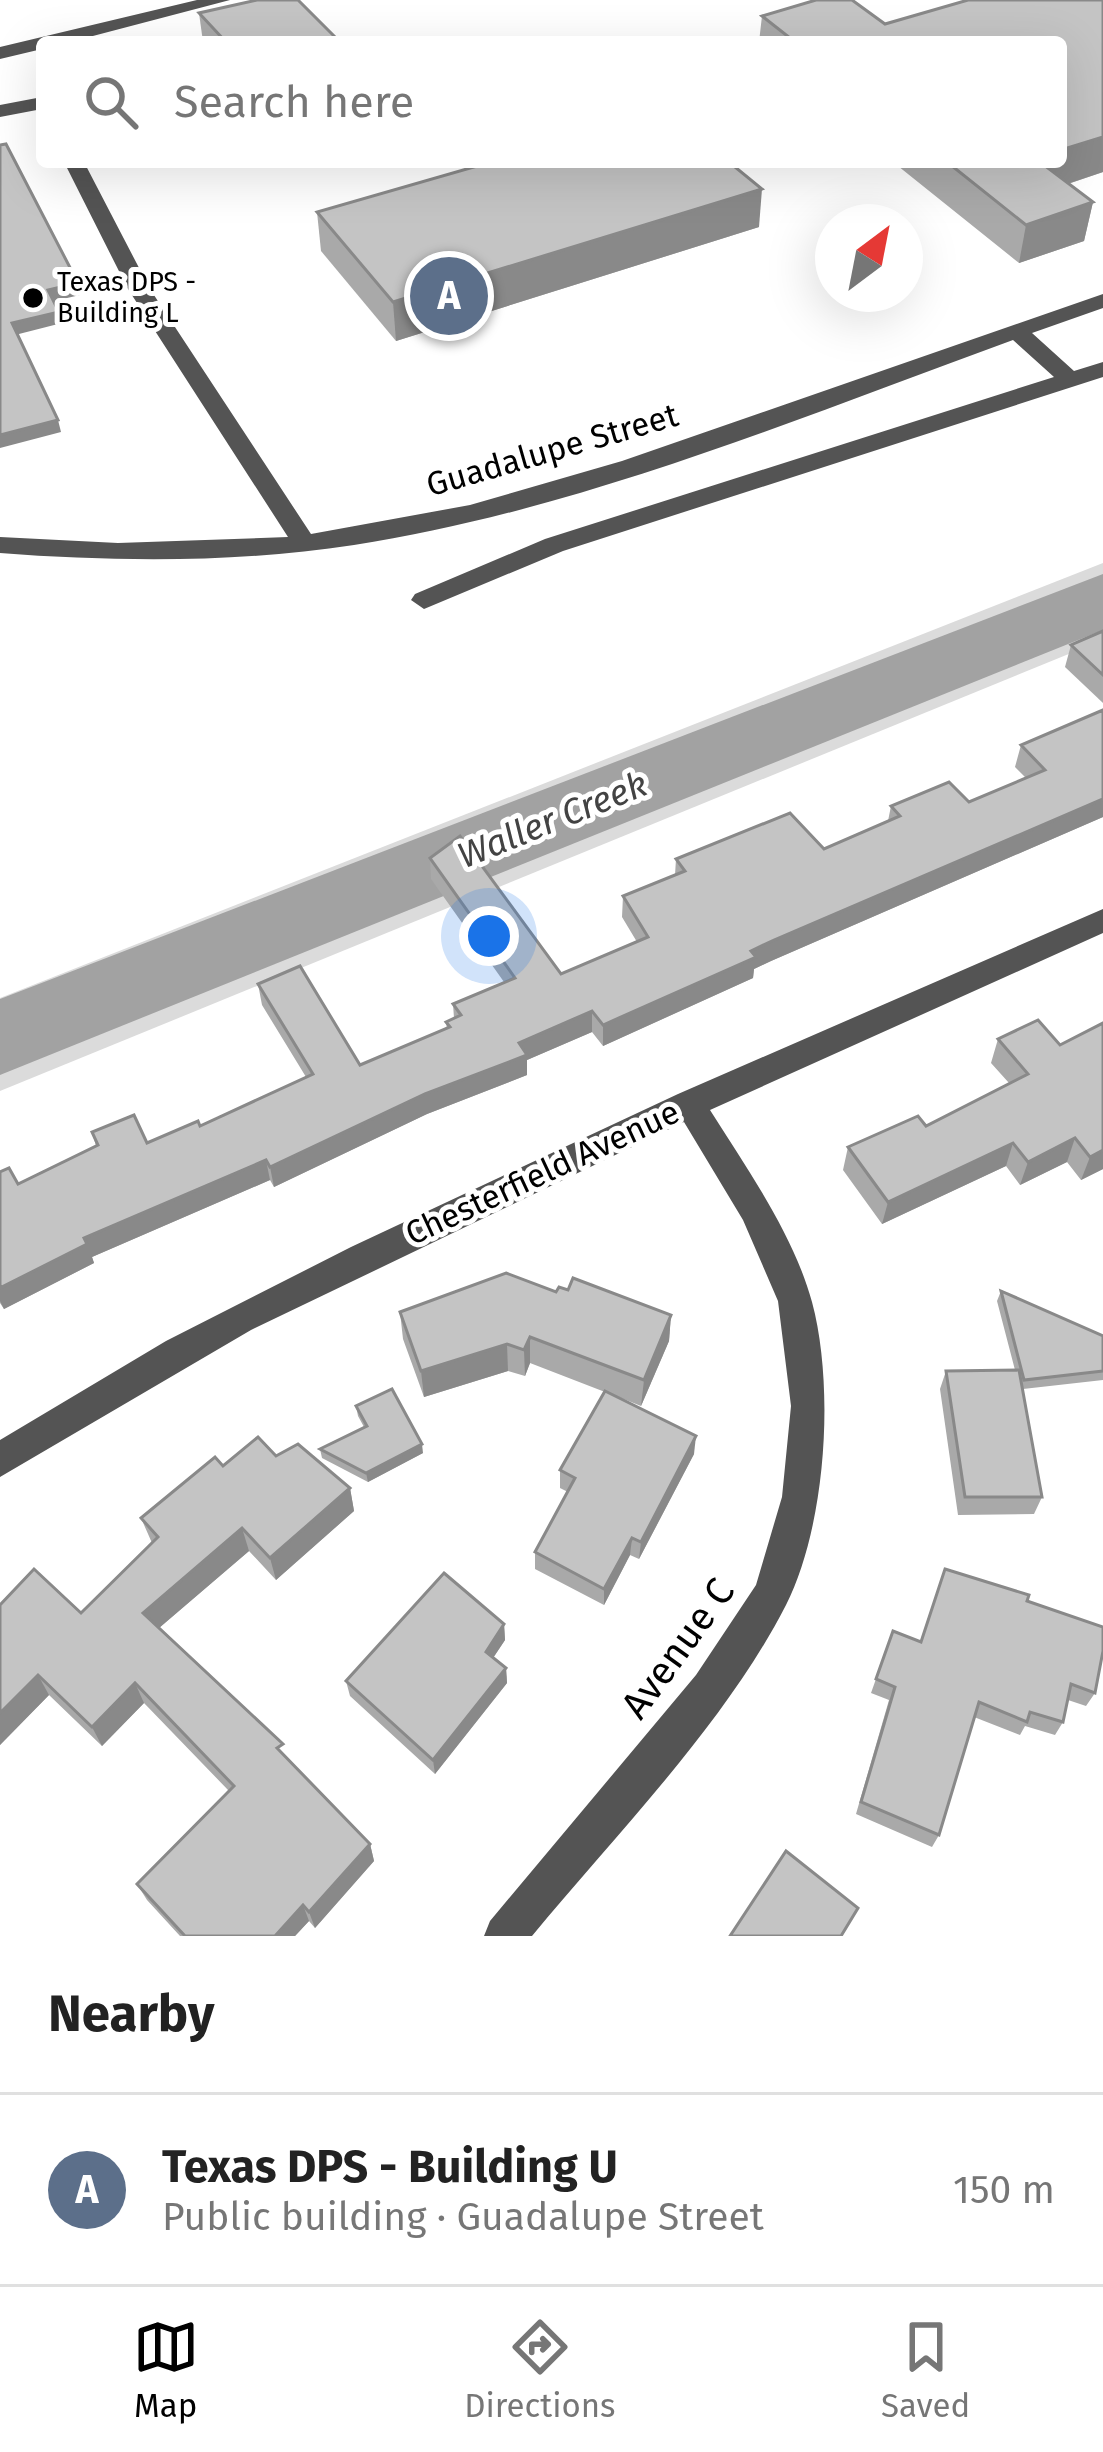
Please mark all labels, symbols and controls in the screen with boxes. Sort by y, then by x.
search box [36,36,1067,168]
icon: search [78,69,144,135]
text: Search here [174,75,414,129]
north arrow [815,204,923,312]
pin: A [410,251,488,341]
place label: Texas DPS - Building L [57,266,196,329]
marker: Texas DPS - Building L [20,285,46,311]
street label: Guadalupe Street [422,395,683,505]
water label: Waller Creek [451,762,654,878]
your location [459,906,519,966]
street label: Chesterfield Avenue [399,1092,686,1254]
street label: Avenue C [612,1570,744,1727]
text: Nearby [48,1983,214,2045]
text: Texas DPS - Building U [162,2140,618,2194]
text: A [75,2167,99,2213]
text: 150 m [953,2167,1055,2213]
text: Public building · Guadalupe Street [162,2194,764,2240]
tab: Map [133,2314,199,2426]
tab: Directions [464,2314,616,2426]
tab: Saved [881,2314,970,2426]

